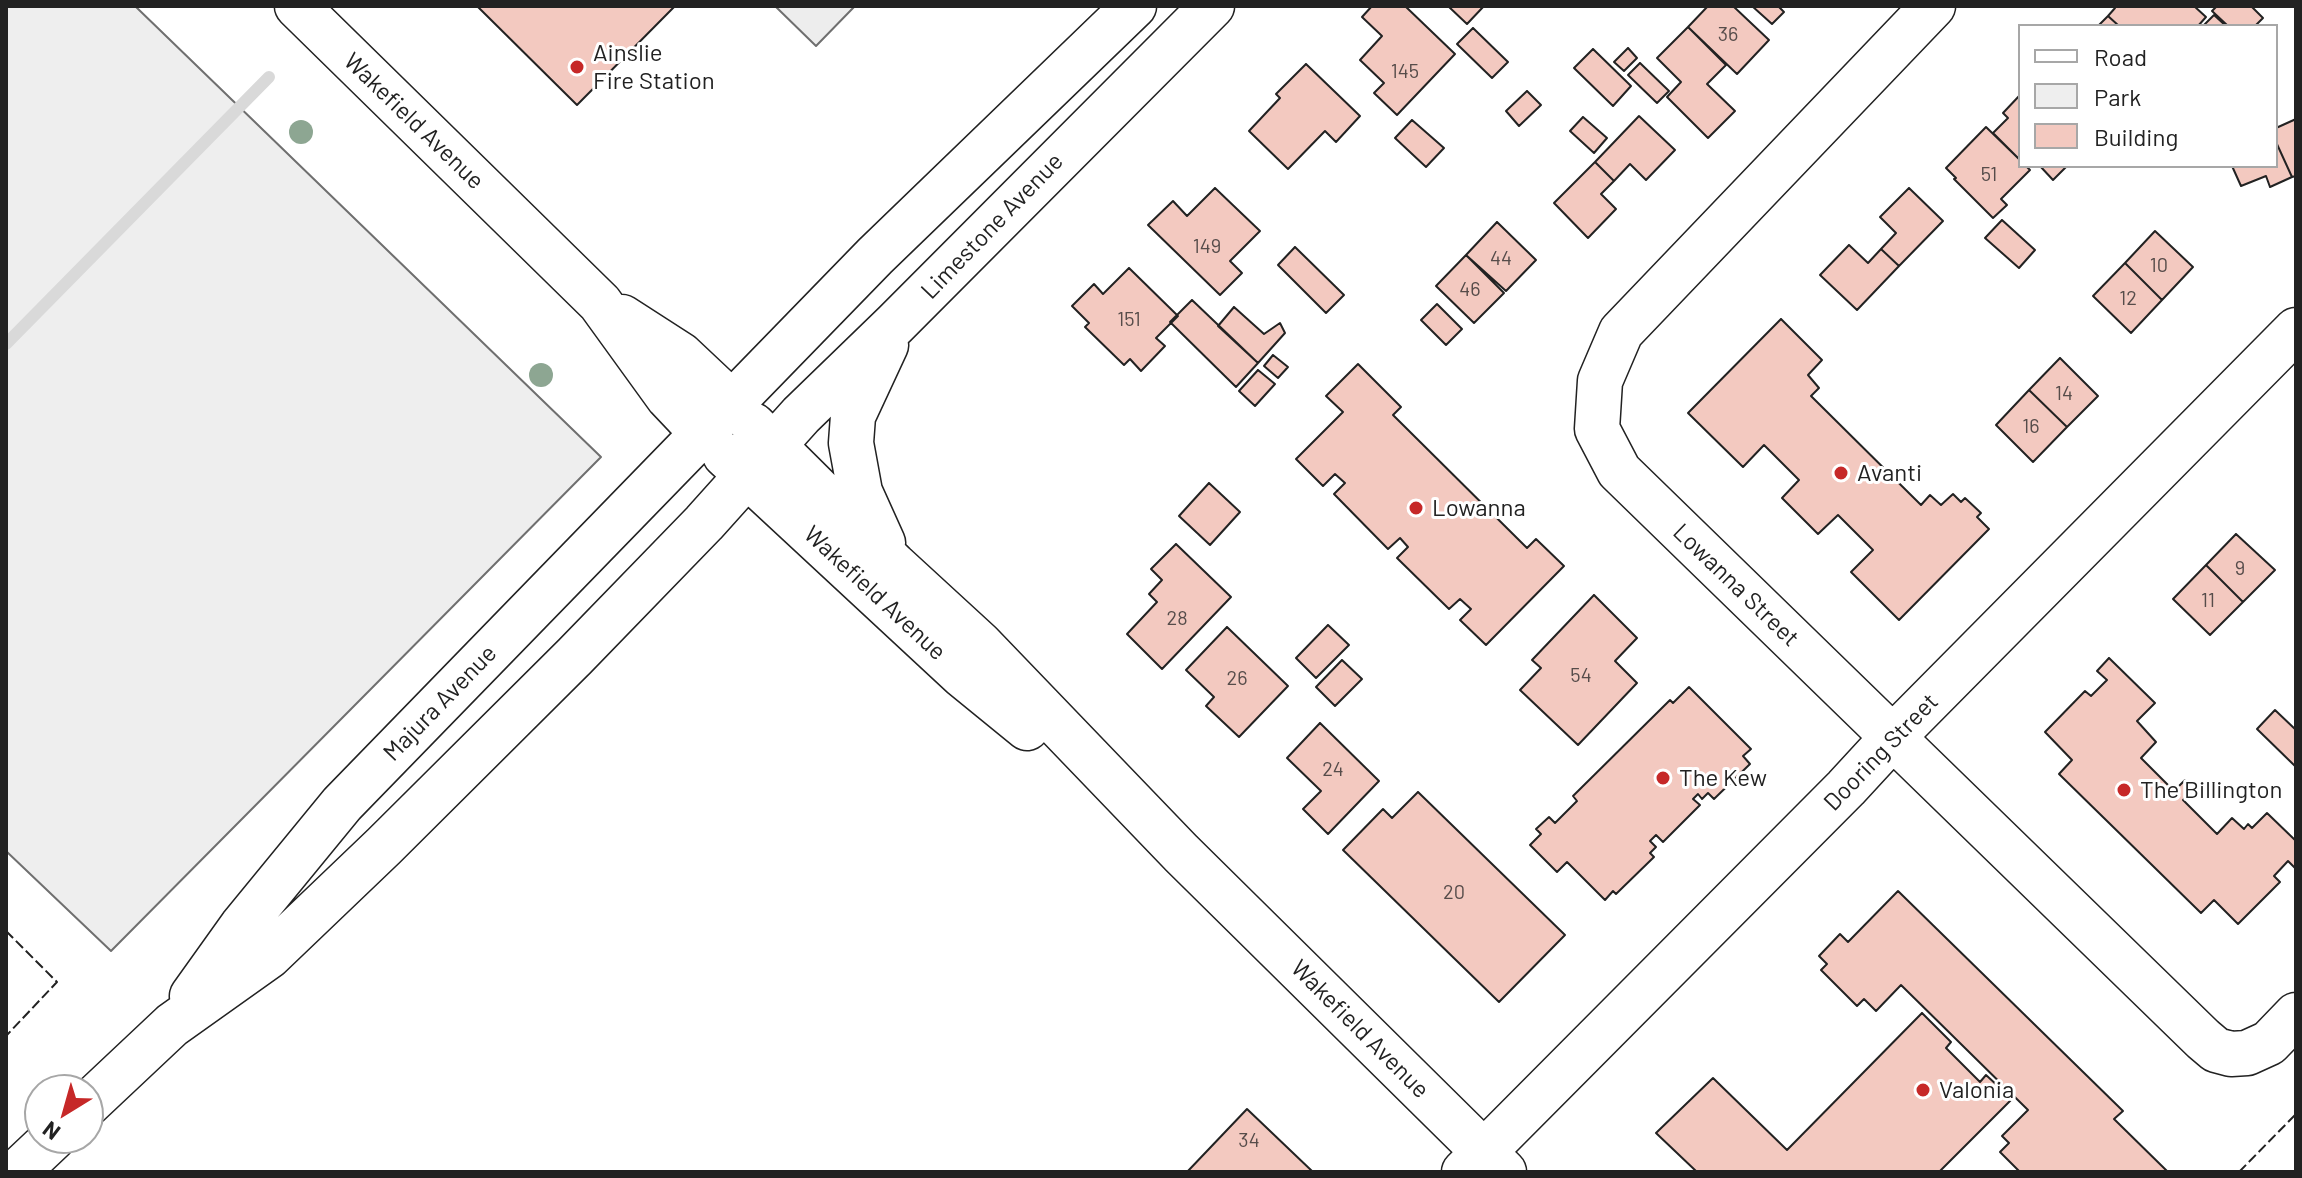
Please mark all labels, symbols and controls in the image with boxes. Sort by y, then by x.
house number: 36 [1718,22,1738,46]
legend [2018,24,2278,168]
place label: Ainslie Fire Station [593,39,715,95]
text: Road [2094,42,2147,71]
street label: Wakefield Avenue [338,47,490,195]
marker: Ainslie Fire Station [568,58,586,76]
house number: 145 [1391,59,1419,83]
text: Park [2094,82,2141,111]
text: Building [2094,122,2178,151]
street label: Limestone Avenue [915,147,1069,305]
house number: 51 [1981,162,1997,186]
house number: 149 [1193,234,1221,258]
house number: 44 [1490,246,1512,270]
house number: 10 [2150,253,2168,277]
house number: 46 [1459,277,1481,301]
house number: 12 [2119,286,2137,310]
house number: 151 [1117,307,1141,331]
house number: 14 [2055,381,2073,405]
house number: 16 [2022,414,2040,438]
place label: Avanti [1857,459,1922,487]
marker: Avanti [1832,464,1850,482]
place label: Lowanna [1432,494,1526,522]
marker: Lowanna [1407,499,1425,517]
street label: Lowanna Street [1667,518,1805,652]
street label: Wakefield Avenue [798,520,952,666]
house number: 9 [2235,556,2245,580]
house number: 11 [2201,588,2215,612]
house number: 28 [1166,606,1188,630]
street label: Majura Avenue [377,639,503,767]
house number: 54 [1570,663,1592,687]
house number: 26 [1226,666,1248,690]
street label: Dooring Street [1818,687,1944,817]
house number: 24 [1322,757,1344,781]
place label: The Kew [1679,764,1767,792]
marker: The Kew [1654,769,1672,787]
place label: The Billington [2140,776,2283,804]
marker: The Billington [2115,781,2133,799]
house number: 20 [1443,880,1465,904]
street label: Wakefield Avenue [1285,954,1435,1104]
north arrow [24,1074,104,1154]
place label: Valonia [1939,1076,2014,1104]
marker: Valonia [1914,1081,1932,1099]
text: N [37,1117,64,1146]
house number: 34 [1238,1128,1260,1152]

